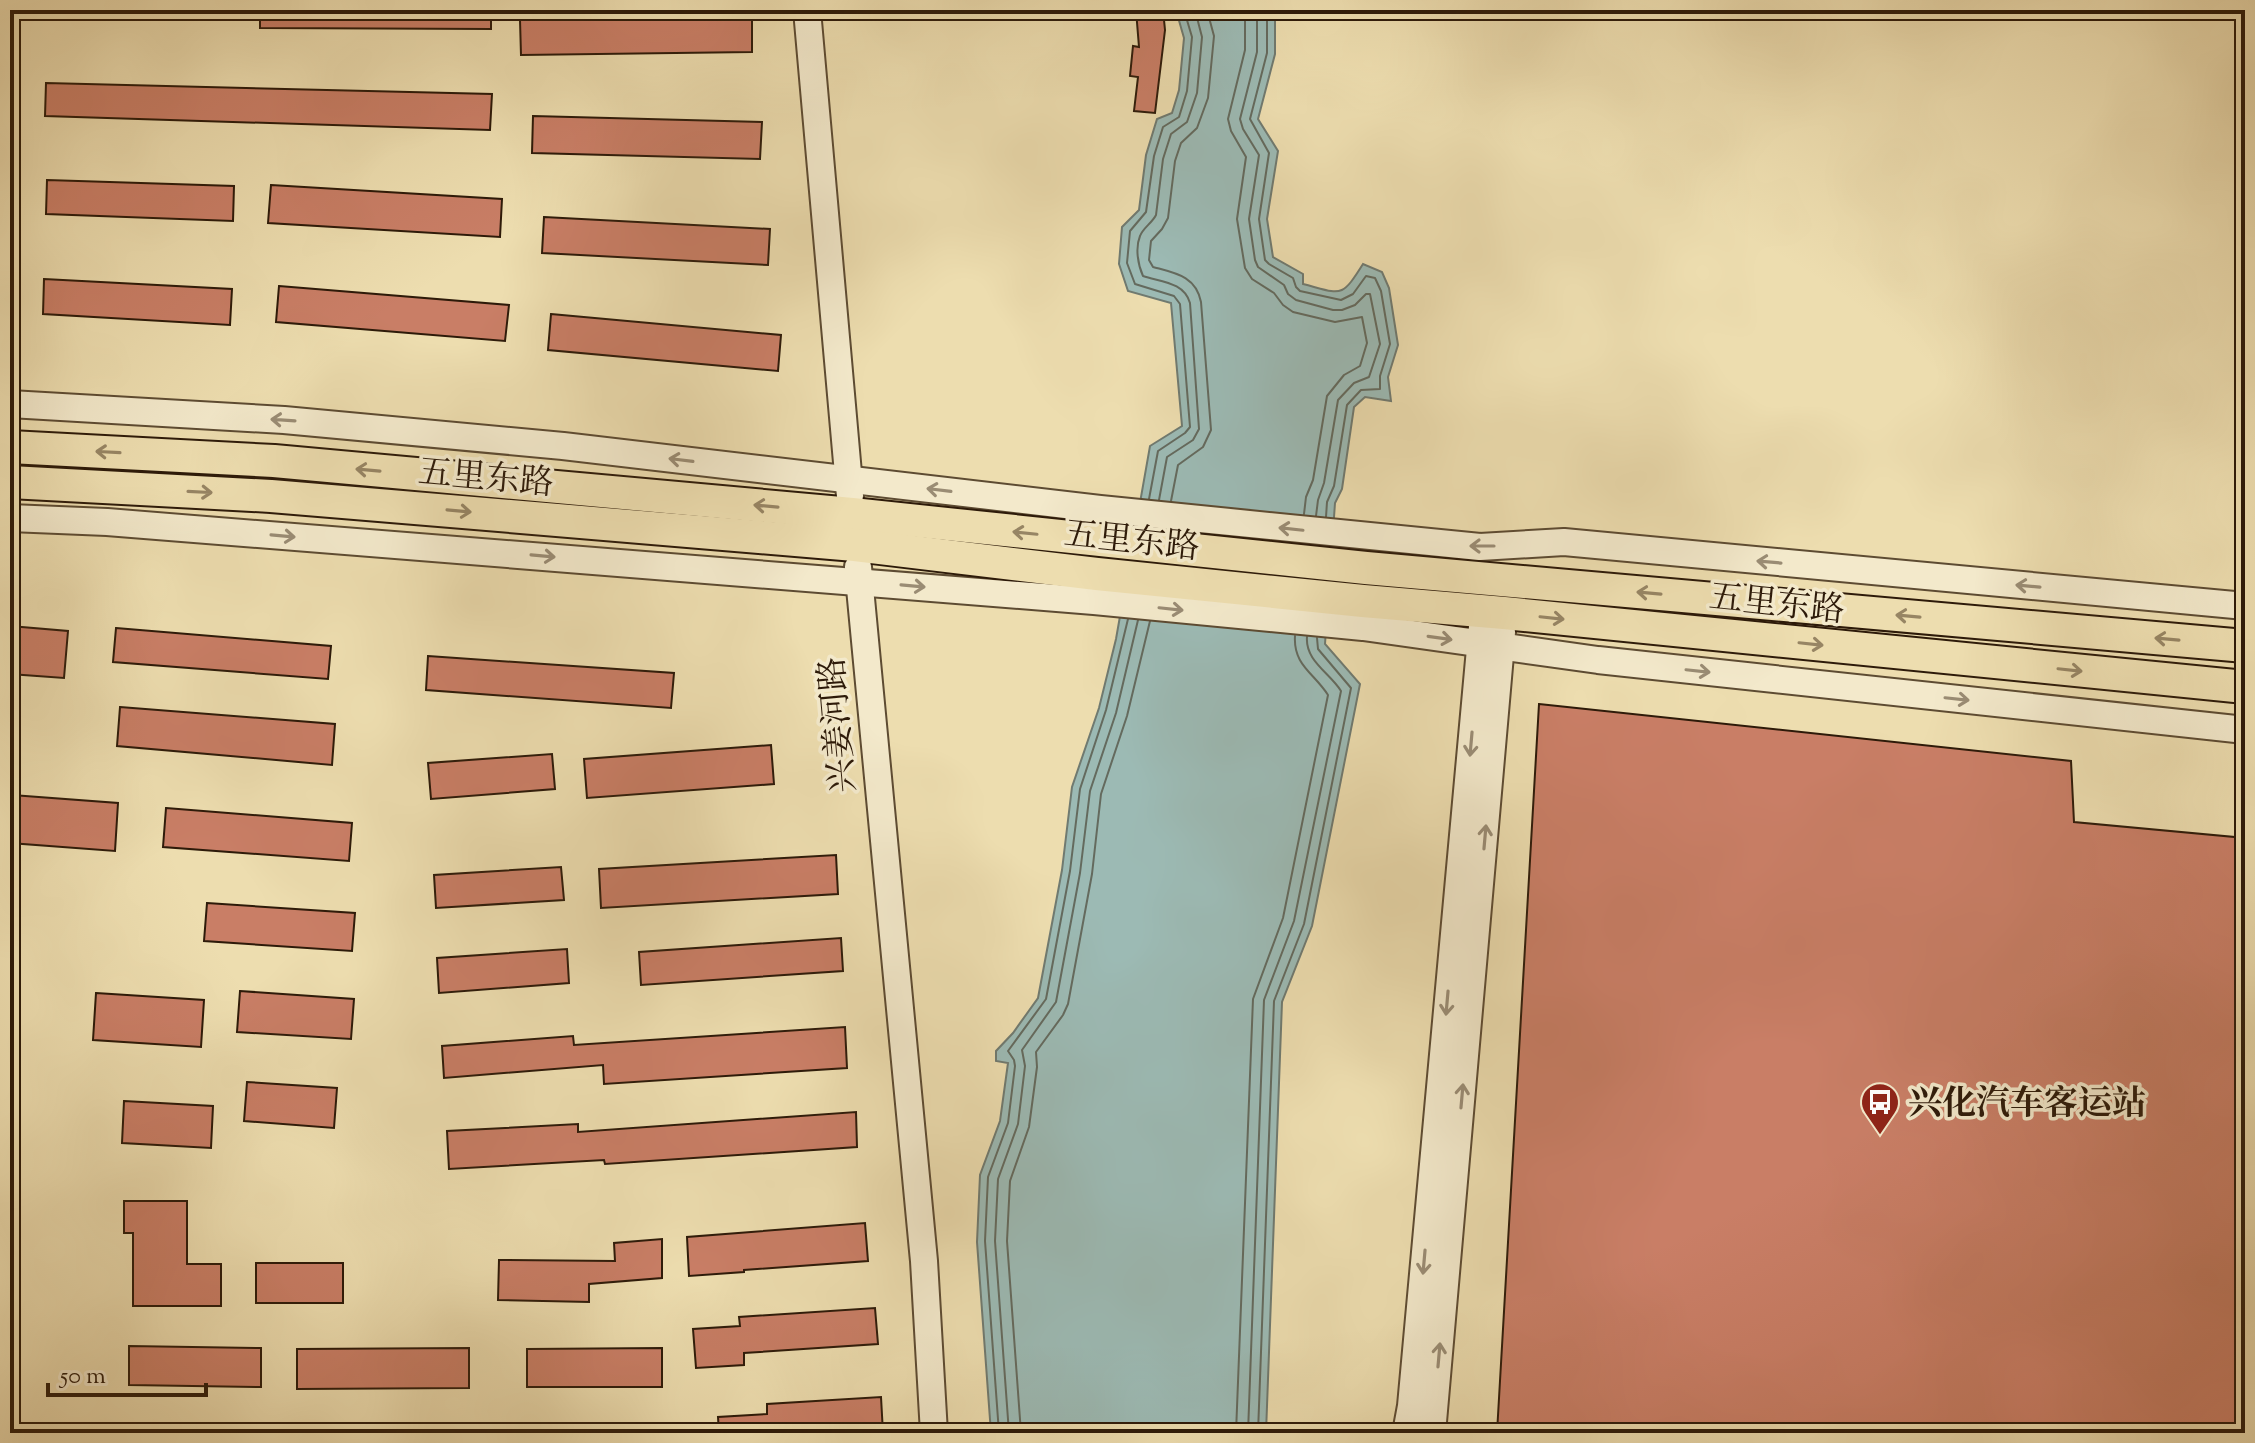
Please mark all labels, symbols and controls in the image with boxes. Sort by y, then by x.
one-way arrow [270,413,297,428]
one-way arrow [95,445,122,460]
street label: 五里东路 [416,449,556,510]
one-way arrow [668,452,695,467]
one-way arrow [355,462,382,477]
one-way arrow [927,483,953,498]
one-way arrow [186,485,213,500]
one-way arrow [753,499,780,514]
one-way arrow [445,504,472,519]
street label: 五里东路 [1061,511,1202,574]
one-way arrow [1278,522,1305,537]
one-way arrow [1012,525,1038,540]
one-way arrow [269,529,296,544]
one-way arrow [1469,538,1496,554]
one-way arrow [529,549,556,564]
one-way arrow [1756,554,1783,569]
street label: 五里东路 [1706,574,1847,637]
one-way arrow [2015,578,2042,593]
one-way arrow [899,579,926,594]
one-way arrow [1636,585,1663,600]
one-way arrow [1158,601,1184,616]
one-way arrow [1895,608,1922,623]
one-way arrow [1538,610,1565,625]
one-way arrow [1427,631,1452,646]
one-way arrow [2154,631,2181,646]
one-way arrow [1797,636,1824,651]
street label: 兴姜河路 [809,655,870,795]
one-way arrow [2056,662,2083,677]
one-way arrow [1684,663,1711,678]
one-way arrow [1943,691,1970,706]
one-way arrow [1463,731,1478,757]
one-way arrow [1477,824,1492,851]
one-way arrow [1440,989,1455,1016]
bus stop icon: 兴化汽车客运站 [1859,1081,1901,1136]
place label: 兴化汽车客运站 [1908,1081,2146,1130]
one-way arrow [1455,1083,1470,1110]
one-way arrow [1416,1248,1431,1275]
one-way arrow [1432,1342,1447,1369]
scale bar [48,1347,206,1397]
text: 50 m [58,1360,106,1394]

